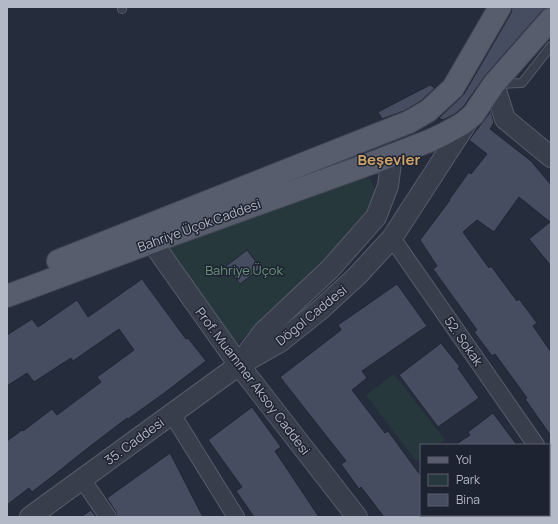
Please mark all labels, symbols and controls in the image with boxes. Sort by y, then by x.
district label: Beşevler [358,149,420,170]
street label: Bahriye Üçok Caddesi [135,194,263,256]
park label: Bahriye Üçok [205,261,283,279]
street label: Dögol Caddesi [272,281,350,349]
street label: Prof. Muammer Aksoy Caddesi [192,304,314,458]
street label: 52. Sokak [440,313,488,370]
street label: 35. Caddesi [100,413,168,469]
legend [420,444,550,516]
text: Yol [456,451,472,468]
text: Park [456,471,481,488]
text: Bina [456,491,480,508]

